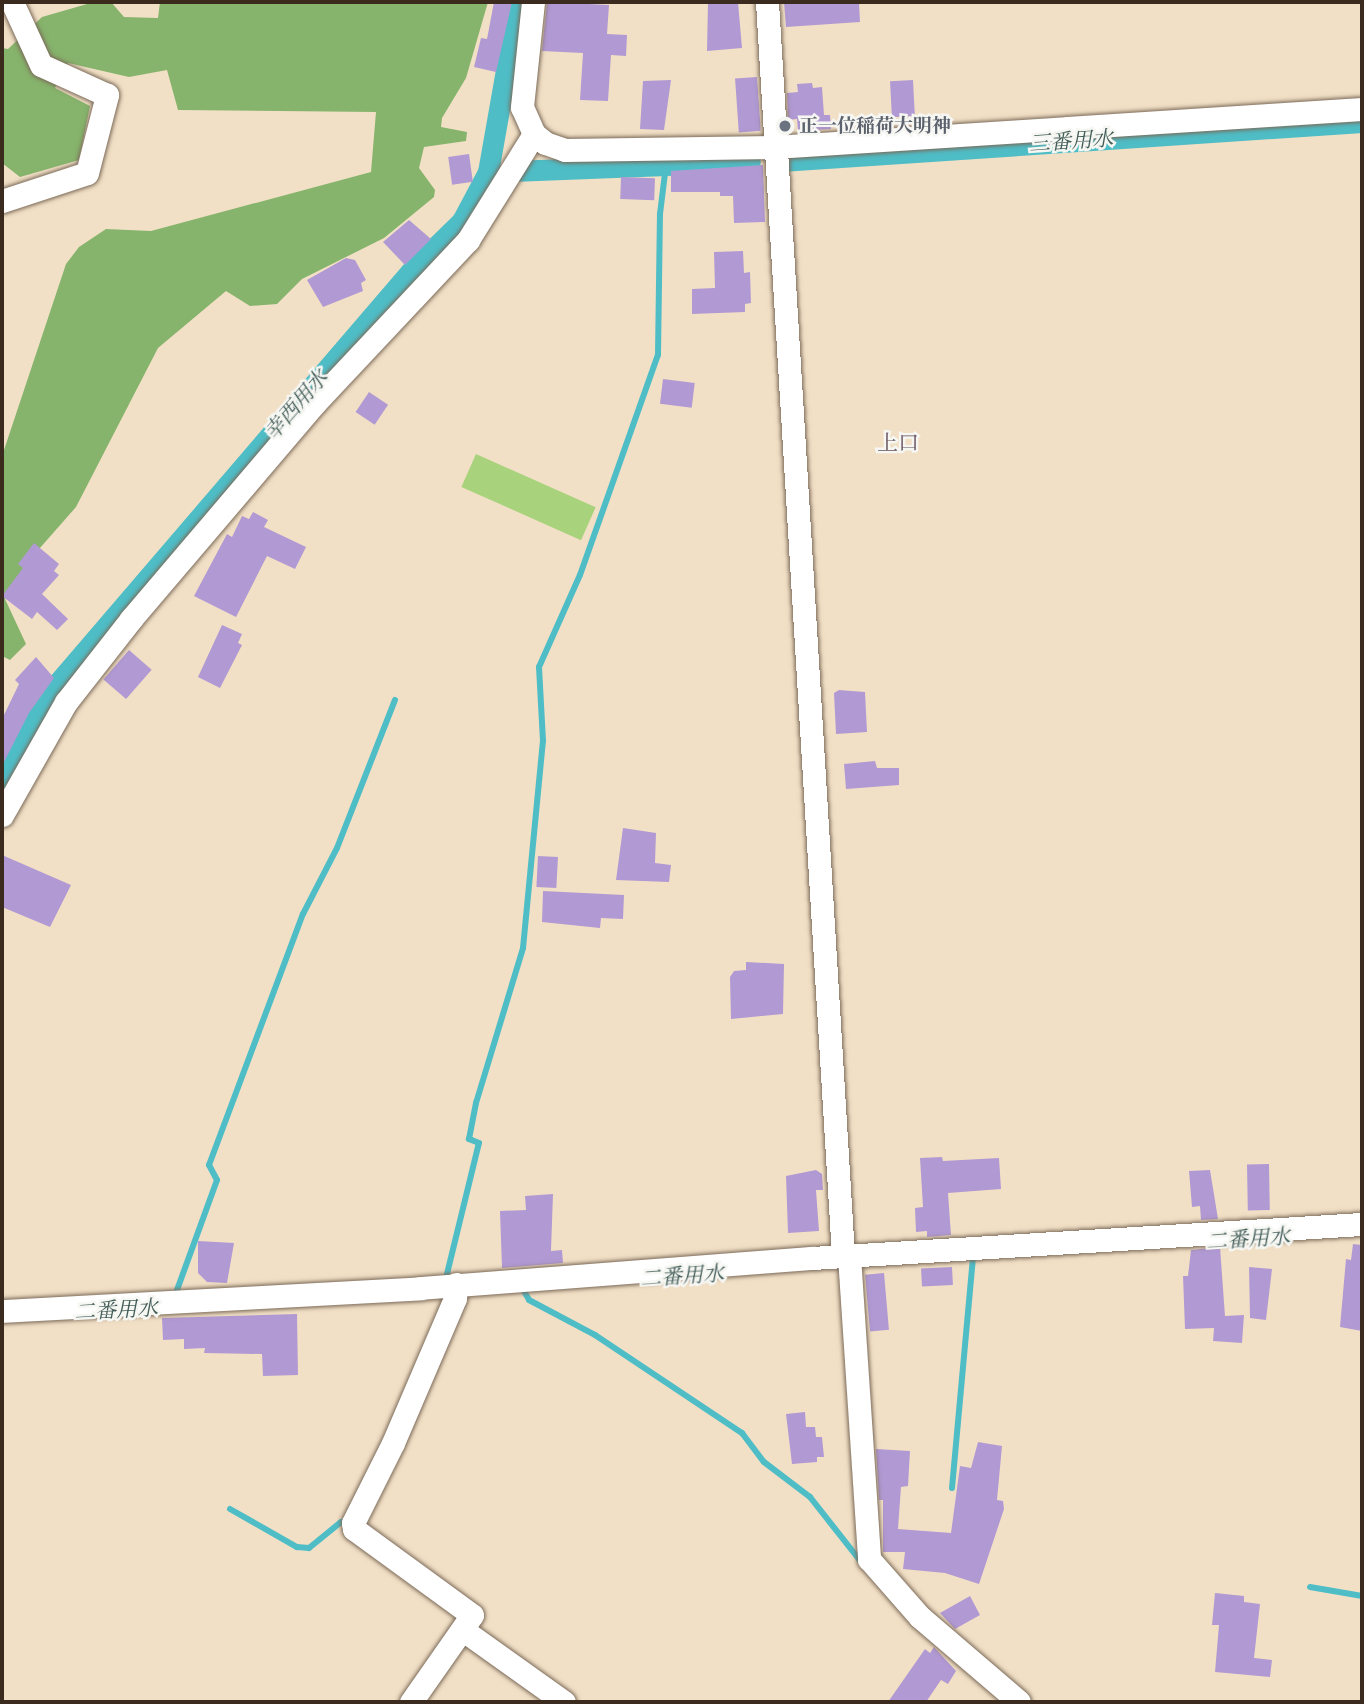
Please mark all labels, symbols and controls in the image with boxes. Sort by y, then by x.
place label: 正一位稲荷大明神 [799,115,951,137]
marker: 正一位稲荷大明神 [777,118,793,134]
water label: 三番用水 [1028,126,1114,156]
water label: 幸西用水 [259,365,333,445]
district label: 上口 [877,430,919,456]
water label: 二番用水 [1205,1224,1291,1254]
water label: 二番用水 [639,1261,725,1291]
water label: 二番用水 [73,1295,159,1325]

